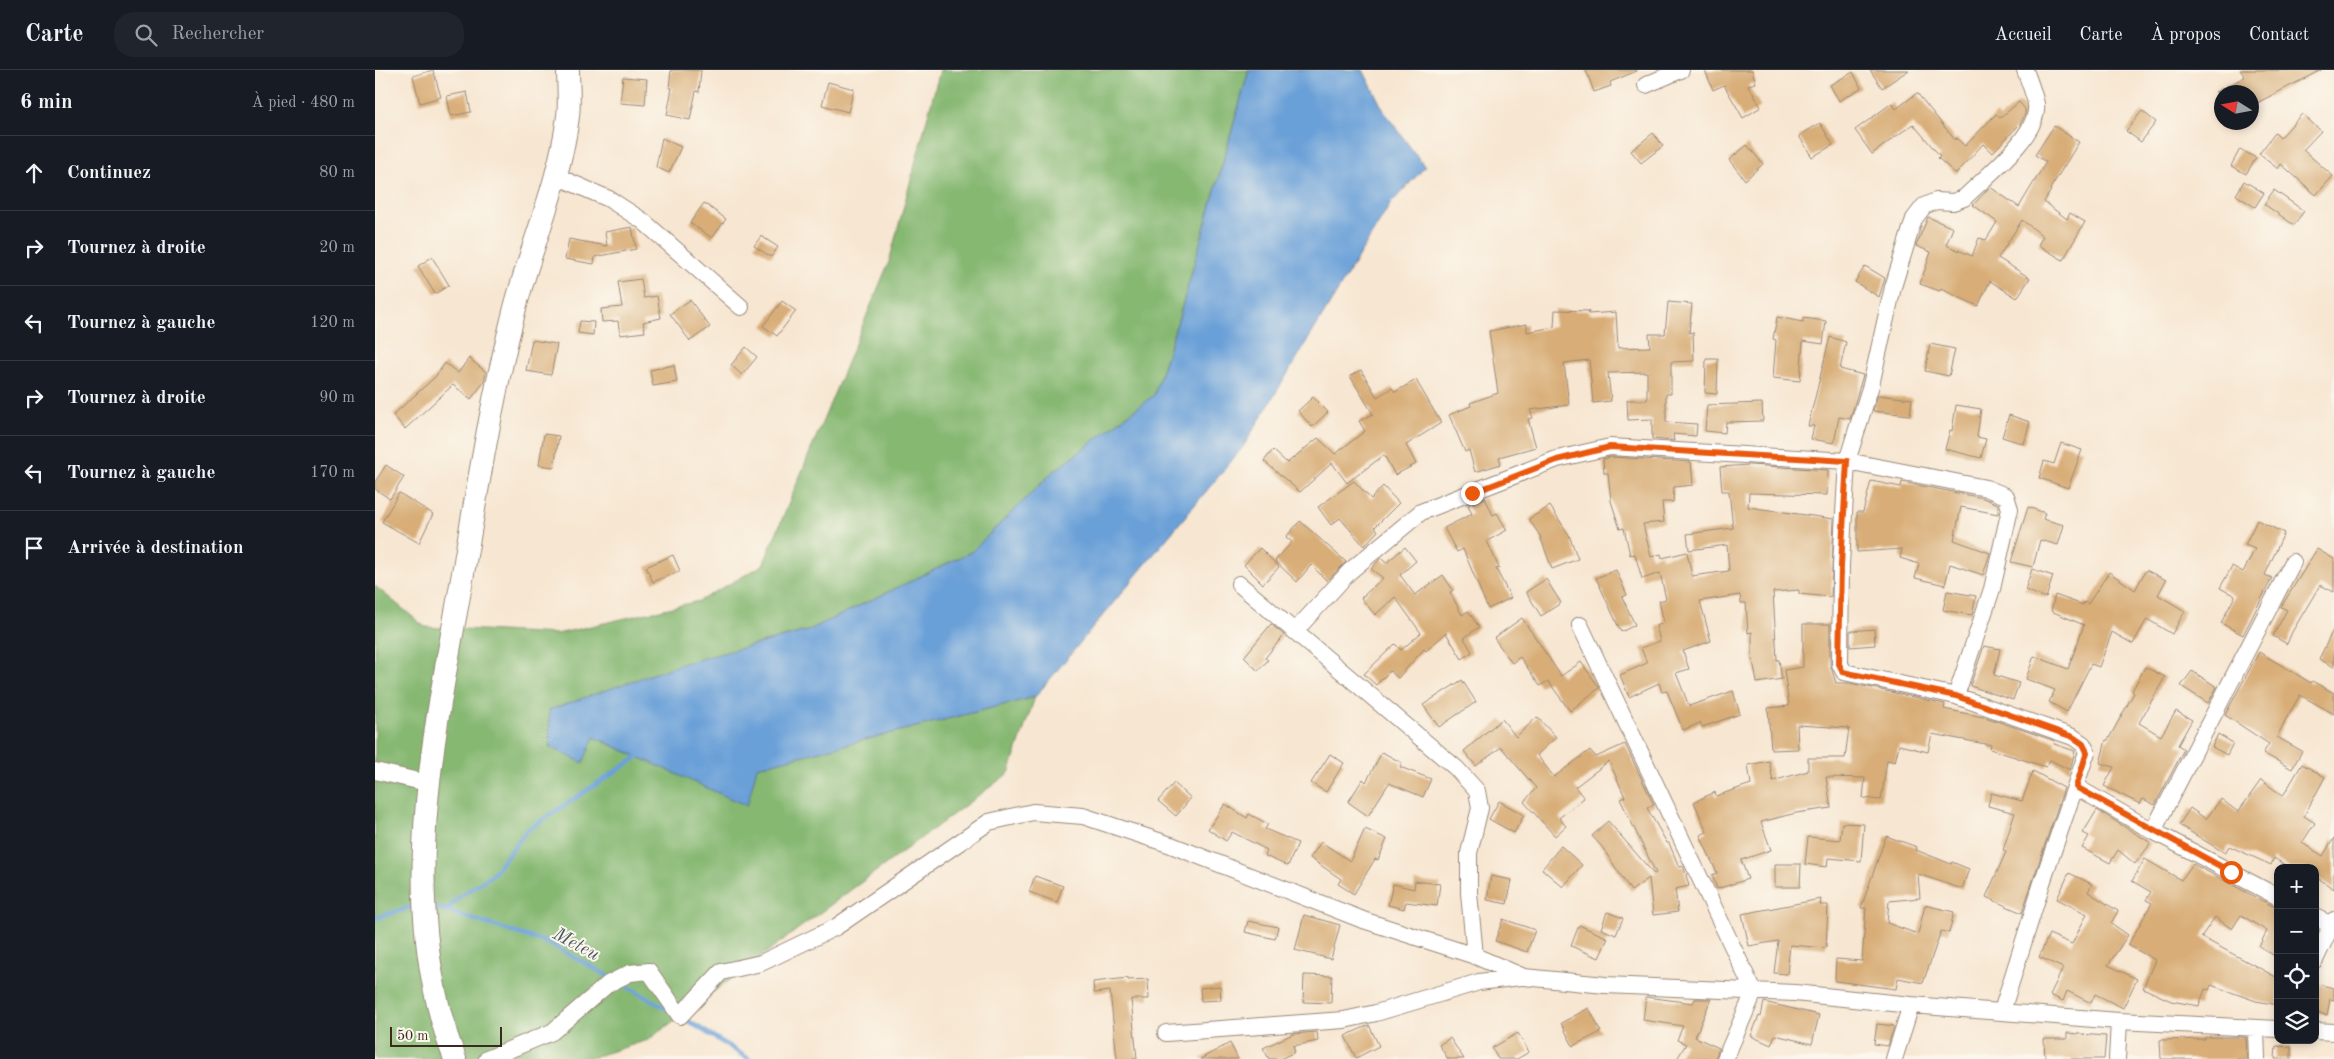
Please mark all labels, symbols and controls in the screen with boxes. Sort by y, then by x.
search box [114,12,464,57]
icon: search [132,21,160,49]
text: Carte [25,23,84,47]
text: Rechercher [172,25,264,44]
text: Accueil [1994,26,2052,44]
text: Carte [2080,26,2122,44]
text: À propos [2150,26,2221,44]
text: Contact [2249,26,2309,44]
north arrow [2214,85,2259,130]
text: 6 min [20,92,73,113]
text: À pied · 480 m [252,95,355,111]
icon: ahead [20,159,48,187]
text: Continuez [67,164,151,183]
text: 80 m [319,165,355,181]
icon: right [20,234,48,262]
text: Tournez à droite [67,239,206,258]
text: 20 m [319,240,355,256]
icon: left [20,309,48,337]
text: Tournez à gauche [67,314,215,333]
text: 120 m [310,315,355,331]
icon: right [20,384,48,412]
text: Tournez à droite [67,389,206,408]
text: 90 m [319,390,355,406]
icon: left [20,459,48,487]
text: Tournez à gauche [67,464,215,483]
text: 170 m [310,465,355,481]
route end [1461,482,1484,505]
icon: arrive [20,534,48,562]
text: Arrivée à destination [67,539,243,558]
route start [2220,861,2243,884]
map controls [2274,864,2319,1044]
button: + [2274,864,2319,909]
button: − [2274,909,2319,954]
water label: Meteu [549,925,602,965]
button: locate [2274,954,2319,999]
button: layers [2274,999,2319,1044]
scale bar [390,1024,503,1047]
text: 50 m [397,1029,428,1043]

